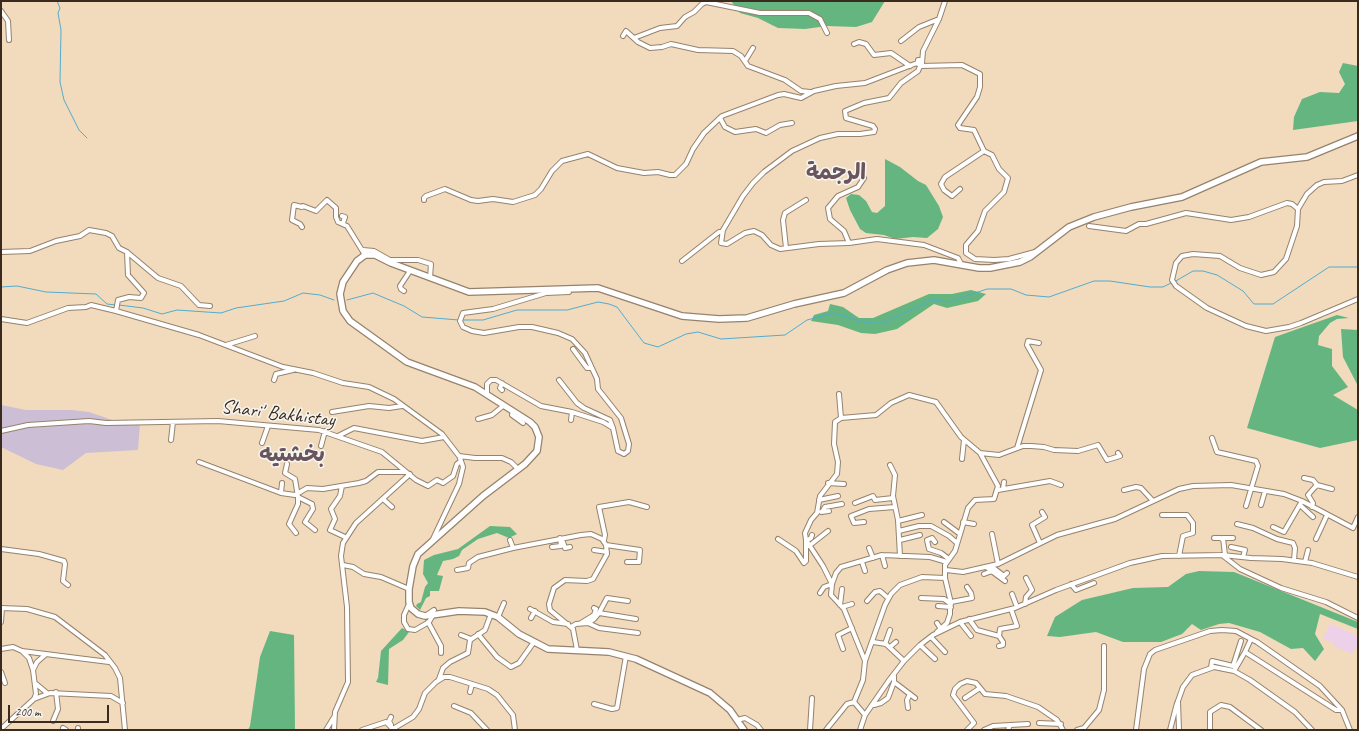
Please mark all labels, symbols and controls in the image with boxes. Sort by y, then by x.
district label: الرجمة [806,160,866,186]
street label: Shari' Bakhistay [220,395,336,433]
district label: بخشتيه [259,442,325,468]
scale bar [10,697,111,723]
text: 200 m [15,704,41,720]

